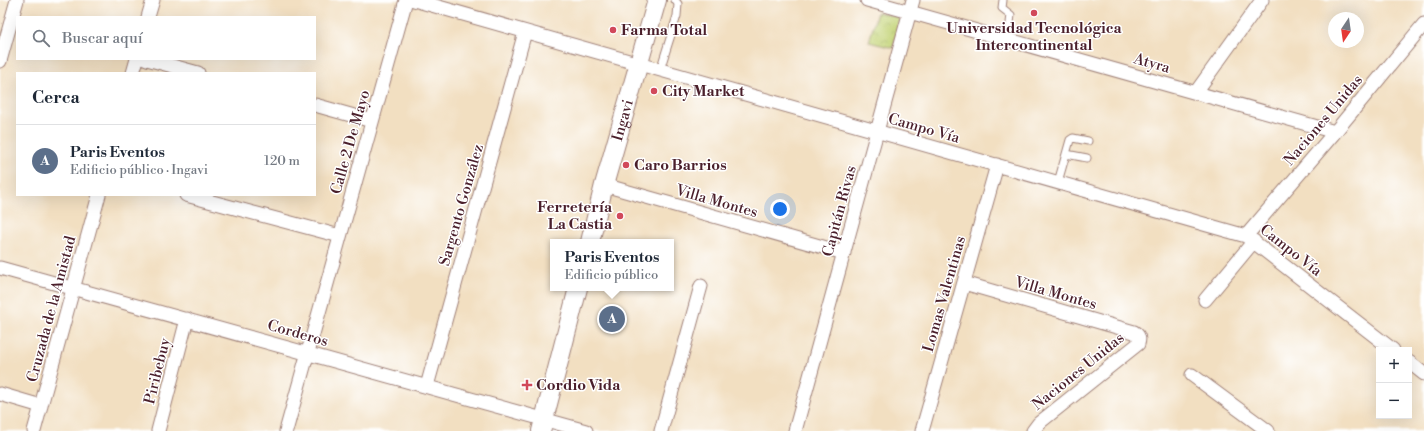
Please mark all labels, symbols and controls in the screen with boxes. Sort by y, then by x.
marker: Universidad Tecnológica Intercontinental [1029,8,1039,18]
north arrow [1328,12,1364,48]
search box [16,16,316,60]
place label: Universidad Tecnológica Intercontinental [946,19,1123,55]
place label: Farma Total [621,21,707,40]
marker: Farma Total [608,25,618,35]
icon: search [30,27,52,49]
text: Buscar aquí [62,29,143,48]
street label: Atyra [1131,49,1173,78]
street label: Naciones Unidas [1280,71,1367,170]
place label: City Market [662,82,745,101]
marker: City Market [649,86,659,96]
text: Cerca [32,87,80,109]
street label: Calle 2 De Mayo [327,88,374,196]
street label: Ingavi [608,97,638,143]
street label: Campo Vía [886,109,962,148]
street label: Sargento González [435,142,488,268]
text: Paris Eventos [70,143,165,162]
text: A [40,153,50,169]
text: 120 m [264,153,300,169]
place label: Caro Barrios [634,156,727,175]
marker: Caro Barrios [621,160,631,170]
text: Edificio público · Ingavi [70,162,208,178]
street label: Capitán Rivas [818,164,861,259]
street label: Villa Montes [673,180,760,222]
place label: Ferretería La Castia [537,198,613,234]
your location [770,199,790,219]
marker: Ferretería La Castia [615,211,625,221]
street label: Campo Vía [1256,220,1326,281]
street label: Cruzada de la Amistad [23,233,80,384]
street label: Lomas Valentinas [919,234,970,354]
popup [550,239,674,291]
text: Paris Eventos [565,248,660,267]
text: Edificio público [565,267,658,283]
street label: Villa Montes [1012,272,1099,314]
pin: A [599,304,625,334]
street label: Corderos [265,316,331,351]
street label: Naciones Unidas [1028,328,1128,414]
street label: Piribebuy [140,335,175,406]
map controls [1376,347,1412,419]
button: + [1376,347,1412,383]
place label: Cordio Vida [536,376,621,395]
marker: Cordio Vida [521,379,533,391]
button: − [1376,383,1412,419]

